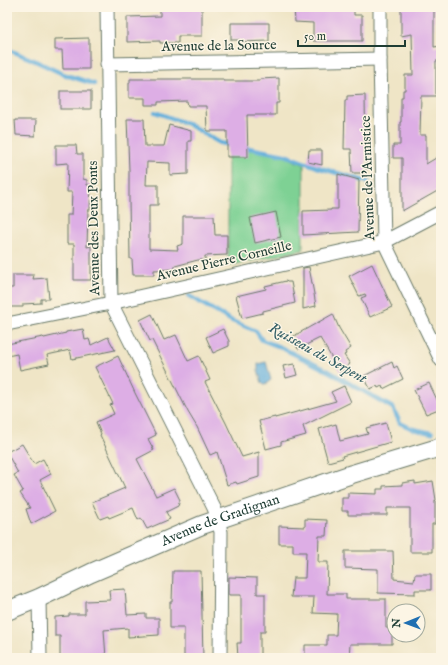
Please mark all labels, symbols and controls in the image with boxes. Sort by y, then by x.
scale bar [298,22,405,48]
text: 50 m [304,29,326,44]
street label: Avenue de la Source [160,36,277,56]
street label: Avenue de l'Armistice [357,115,379,242]
street label: Avenue des Deux Ponts [84,160,104,297]
street label: Avenue Pierre Corneille [154,237,294,286]
water label: Ruisseau du Serpent [266,318,371,388]
street label: Avenue de Gradignan [157,490,282,551]
north arrow [386,603,426,643]
text: N [390,618,404,629]

